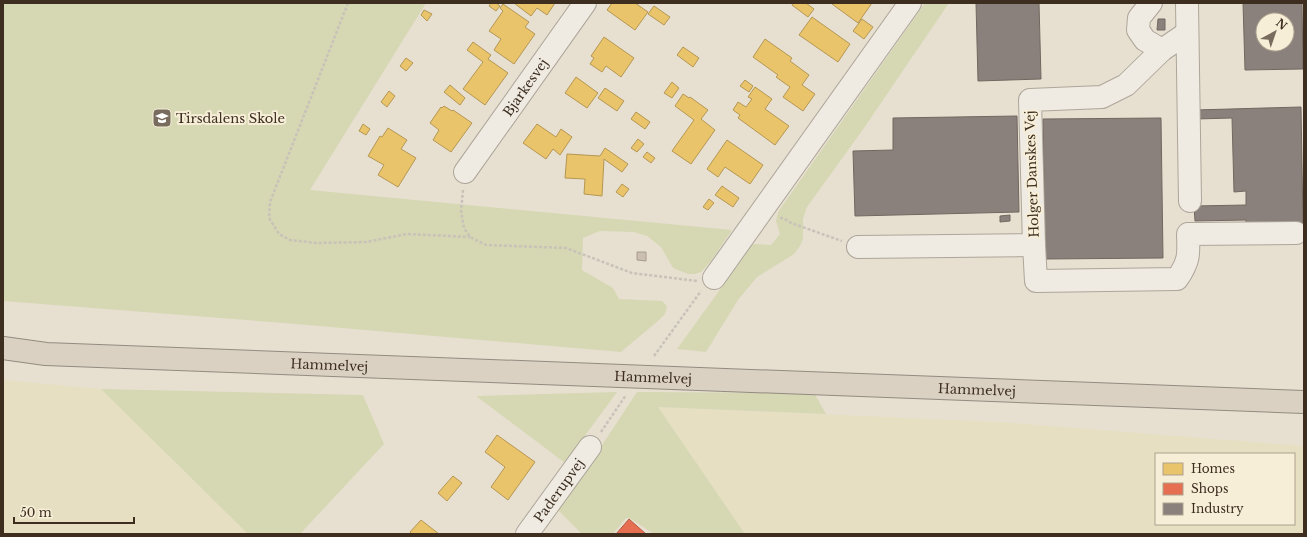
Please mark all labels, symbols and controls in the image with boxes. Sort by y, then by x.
north arrow [1255,12,1295,52]
text: N [1273,16,1290,33]
street label: Bjarkesvej [499,55,552,119]
school or university icon: Tirsdalens Skole [151,107,173,129]
place label: Tirsdalens Skole [176,110,285,127]
street label: Holger Danskes Vej [1021,110,1043,238]
street label: Hammelvej [290,355,369,375]
street label: Hammelvej [614,367,692,387]
street label: Hammelvej [938,380,1016,399]
legend [1155,453,1295,525]
street label: Paderupvej [530,455,587,526]
text: Homes [1191,461,1235,476]
text: Shops [1191,481,1228,496]
scale bar [14,499,134,525]
text: Industry [1191,501,1244,516]
text: 50 m [20,505,52,520]

